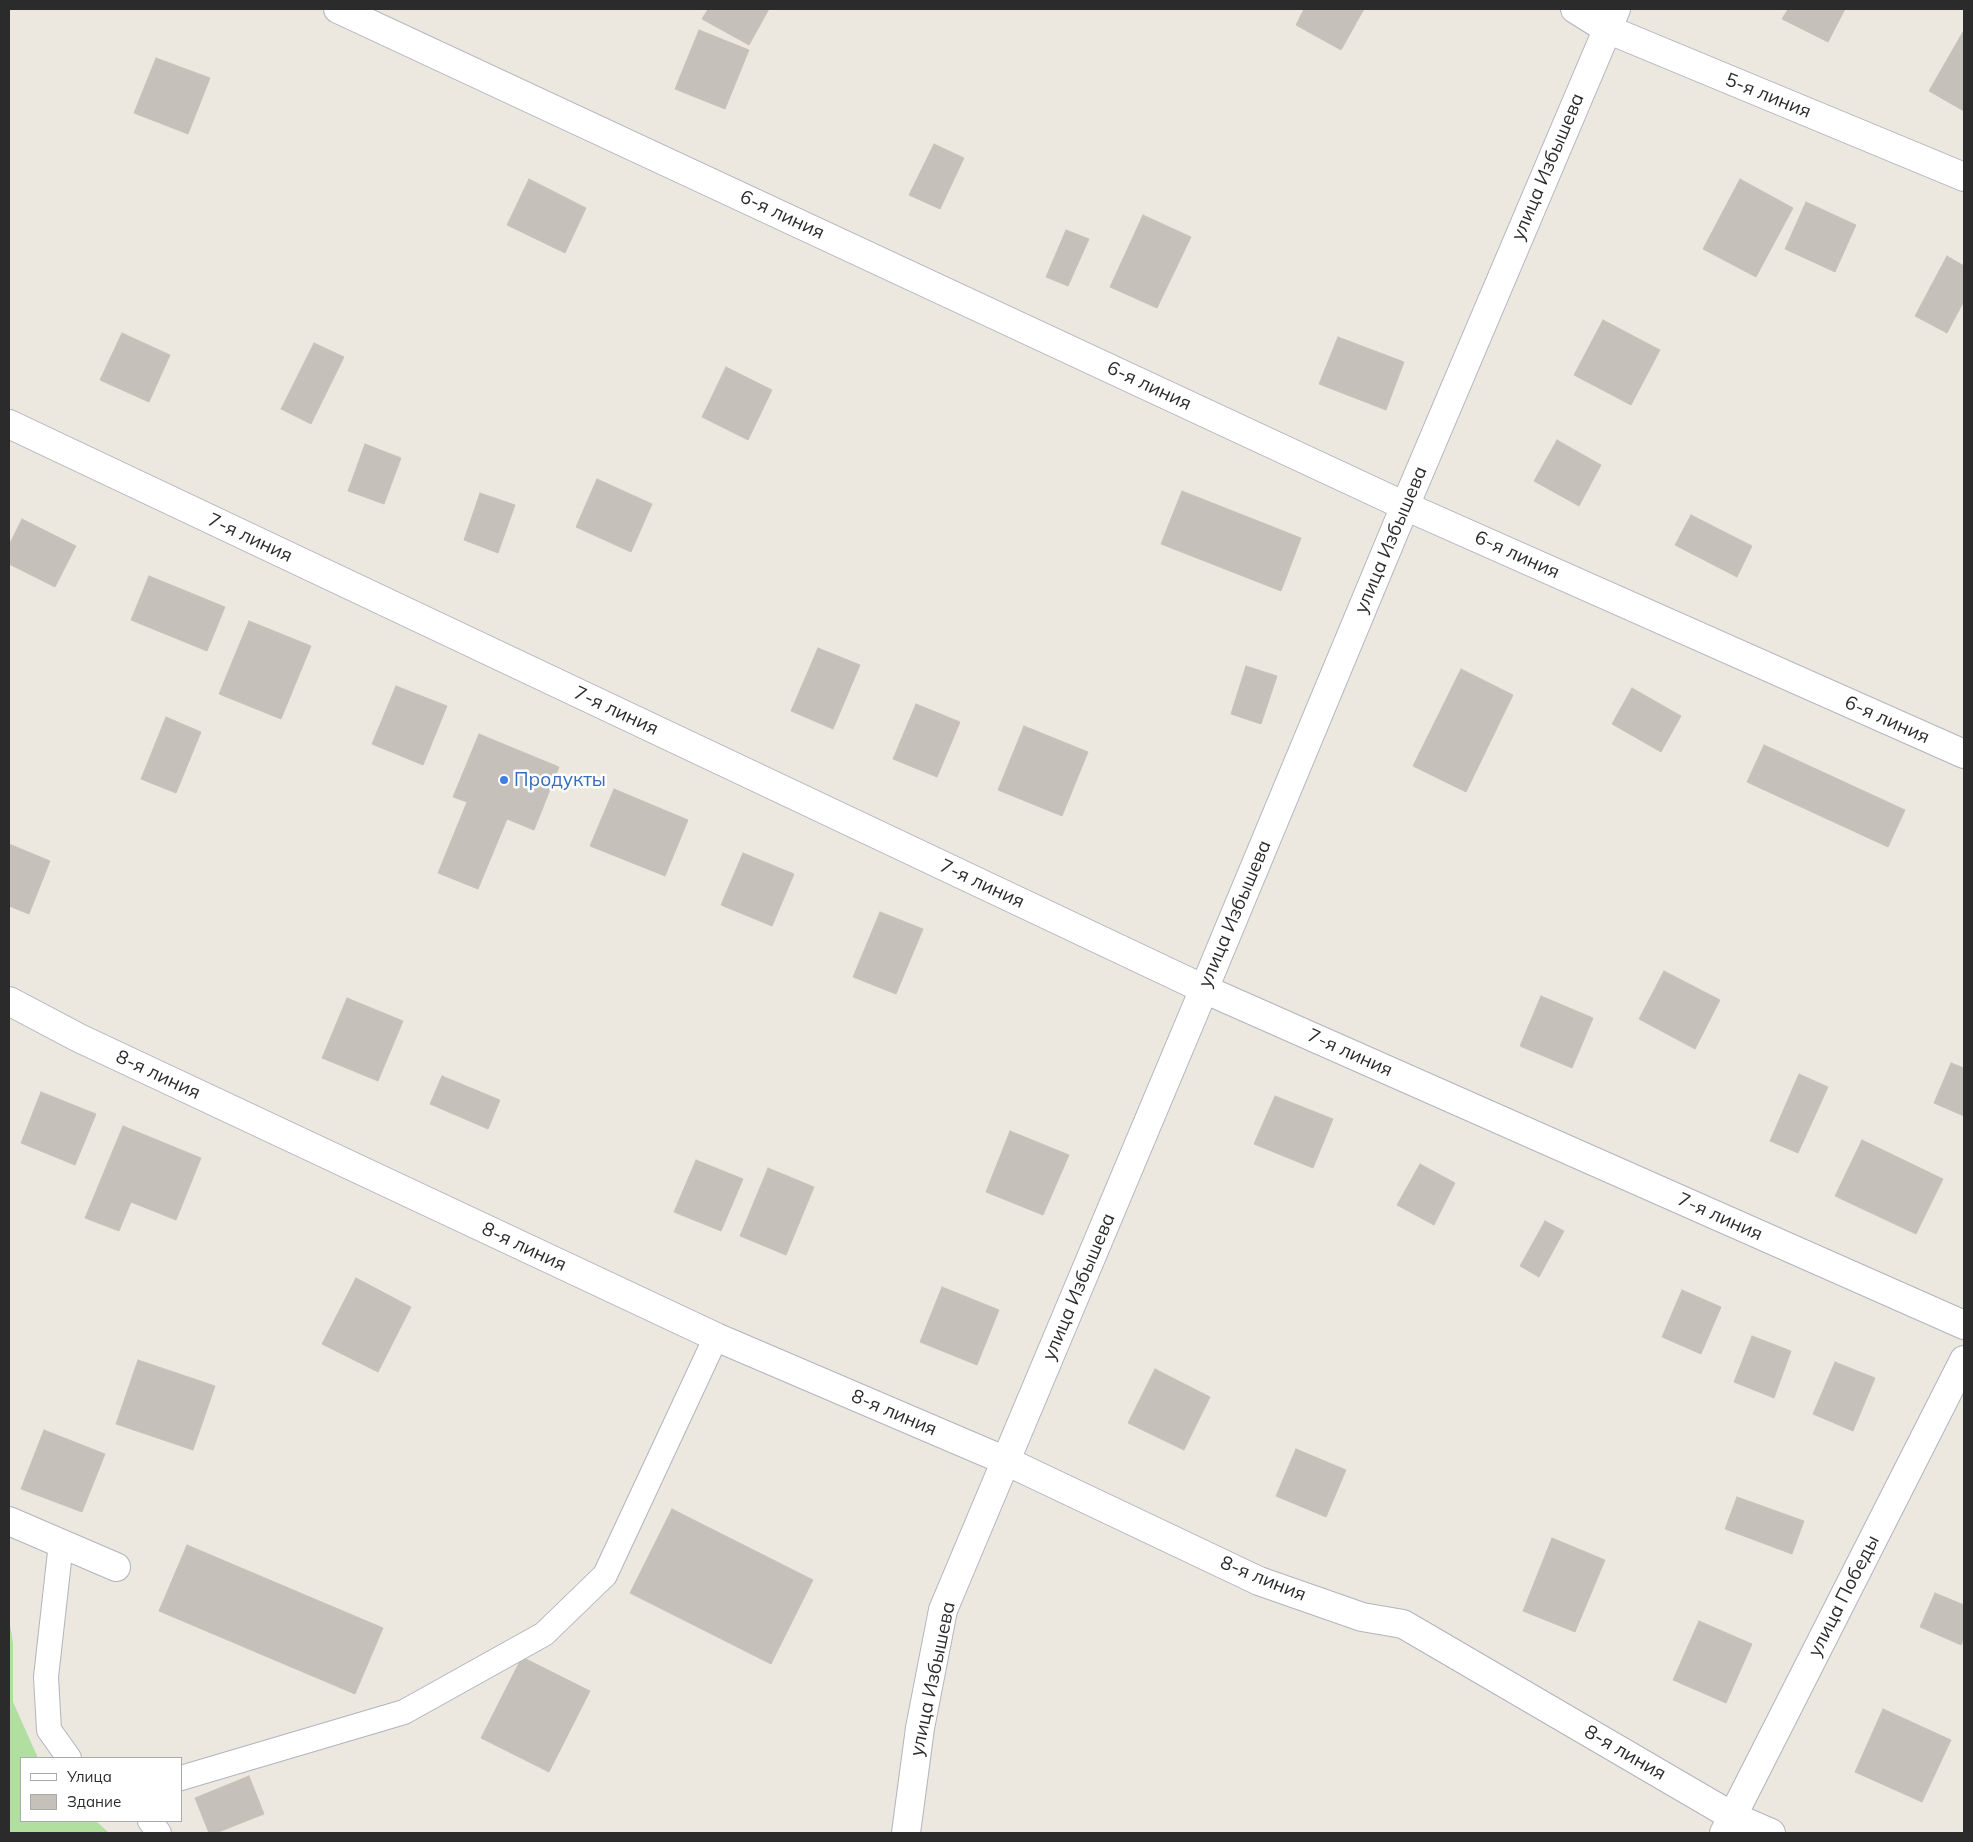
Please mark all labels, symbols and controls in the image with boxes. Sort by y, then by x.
street label: 5-я линия [1722,68,1814,124]
street label: улица Избышева [1507,90,1589,244]
street label: 6-я линия [736,186,828,244]
street label: 6-я линия [1103,357,1195,415]
street label: улица Избышева [1350,463,1432,617]
street label: 7-я линия [204,509,296,567]
street label: 6-я линия [1471,526,1563,584]
street label: 7-я линия [570,682,662,740]
street label: 6-я линия [1841,691,1933,749]
place label: Продукты [514,769,606,791]
marker: Продукты [498,774,510,786]
street label: улица Избышева [1194,837,1276,991]
street label: 7-я линия [936,855,1028,913]
street label: 7-я линия [1304,1024,1396,1082]
street label: 8-я линия [112,1046,204,1104]
street label: 7-я линия [1674,1188,1766,1246]
street label: улица Избышева [1038,1210,1120,1364]
street label: 8-я линия [478,1218,570,1276]
street label: 8-я линия [848,1385,940,1441]
street label: улица Победы [1804,1531,1884,1661]
street label: 8-я линия [1217,1551,1309,1607]
street label: улица Избышева [905,1600,961,1758]
street label: 8-я линия [1580,1721,1670,1785]
legend [20,1757,182,1822]
text: Улица [67,1767,112,1786]
text: Здание [67,1792,121,1811]

